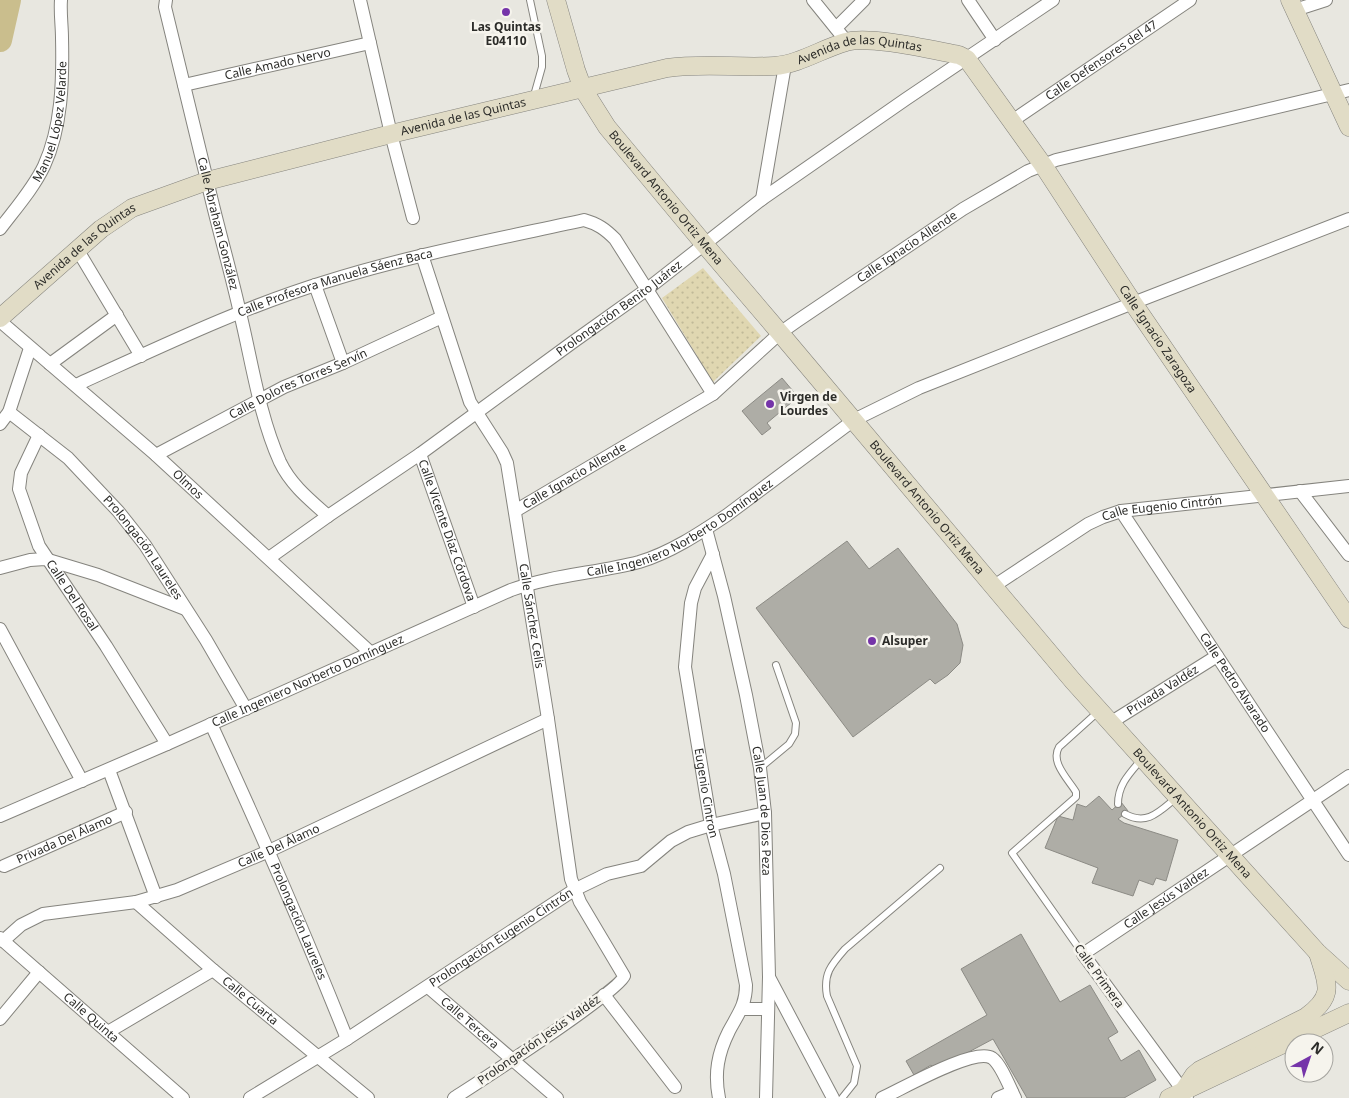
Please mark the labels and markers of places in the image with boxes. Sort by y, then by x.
marker: Las Quintas E04110 [500,6,512,18]
place label: Las Quintas E04110 [471,18,541,49]
place label: Virgen de Lourdes [780,388,837,419]
marker: Virgen de Lourdes [764,398,776,410]
place label: Alsuper [882,632,928,649]
marker: Alsuper [866,635,878,647]

